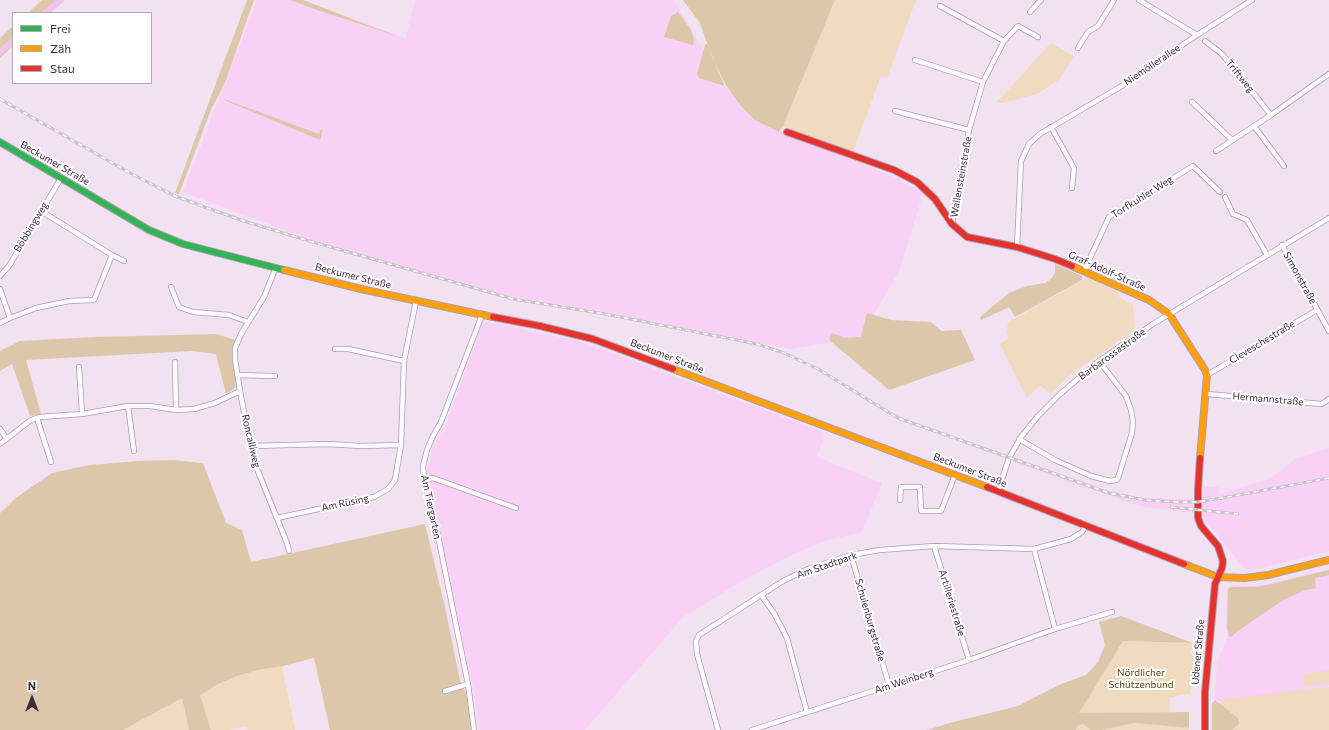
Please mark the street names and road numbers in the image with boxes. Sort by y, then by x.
street label: Niemöllerallee [1122,42,1182,88]
street label: Triftweg [1223,57,1257,95]
street label: Wallensteinstraße [948,135,974,219]
street label: Beckumer Straße [18,138,92,188]
street label: Torfkuhler Weg [1109,173,1175,221]
street label: Böbbingweg [11,200,51,254]
street label: Graf-Adolf-Straße [1066,249,1148,293]
street label: Simonstraße [1281,250,1319,306]
street label: Beckumer Straße [314,261,392,291]
street label: Cleveschestraße [1227,318,1297,366]
street label: Barbarossastraße [1076,326,1148,382]
street label: Beckumer Straße [628,336,706,376]
street label: Hermannstraße [1232,390,1304,408]
street label: Roncalliweg [239,413,263,469]
street label: Beckumer Straße [931,450,1009,490]
street label: Am Tiergarten [418,474,444,540]
street label: Am Rüsing [320,492,370,514]
street label: Am Stadtpark [795,549,859,581]
street label: Artilleriestraße [936,568,968,638]
street label: Schulenburgstraße [852,577,888,663]
street label: Udener Straße [1189,619,1207,685]
street label: Am Weinberg [873,666,935,696]

